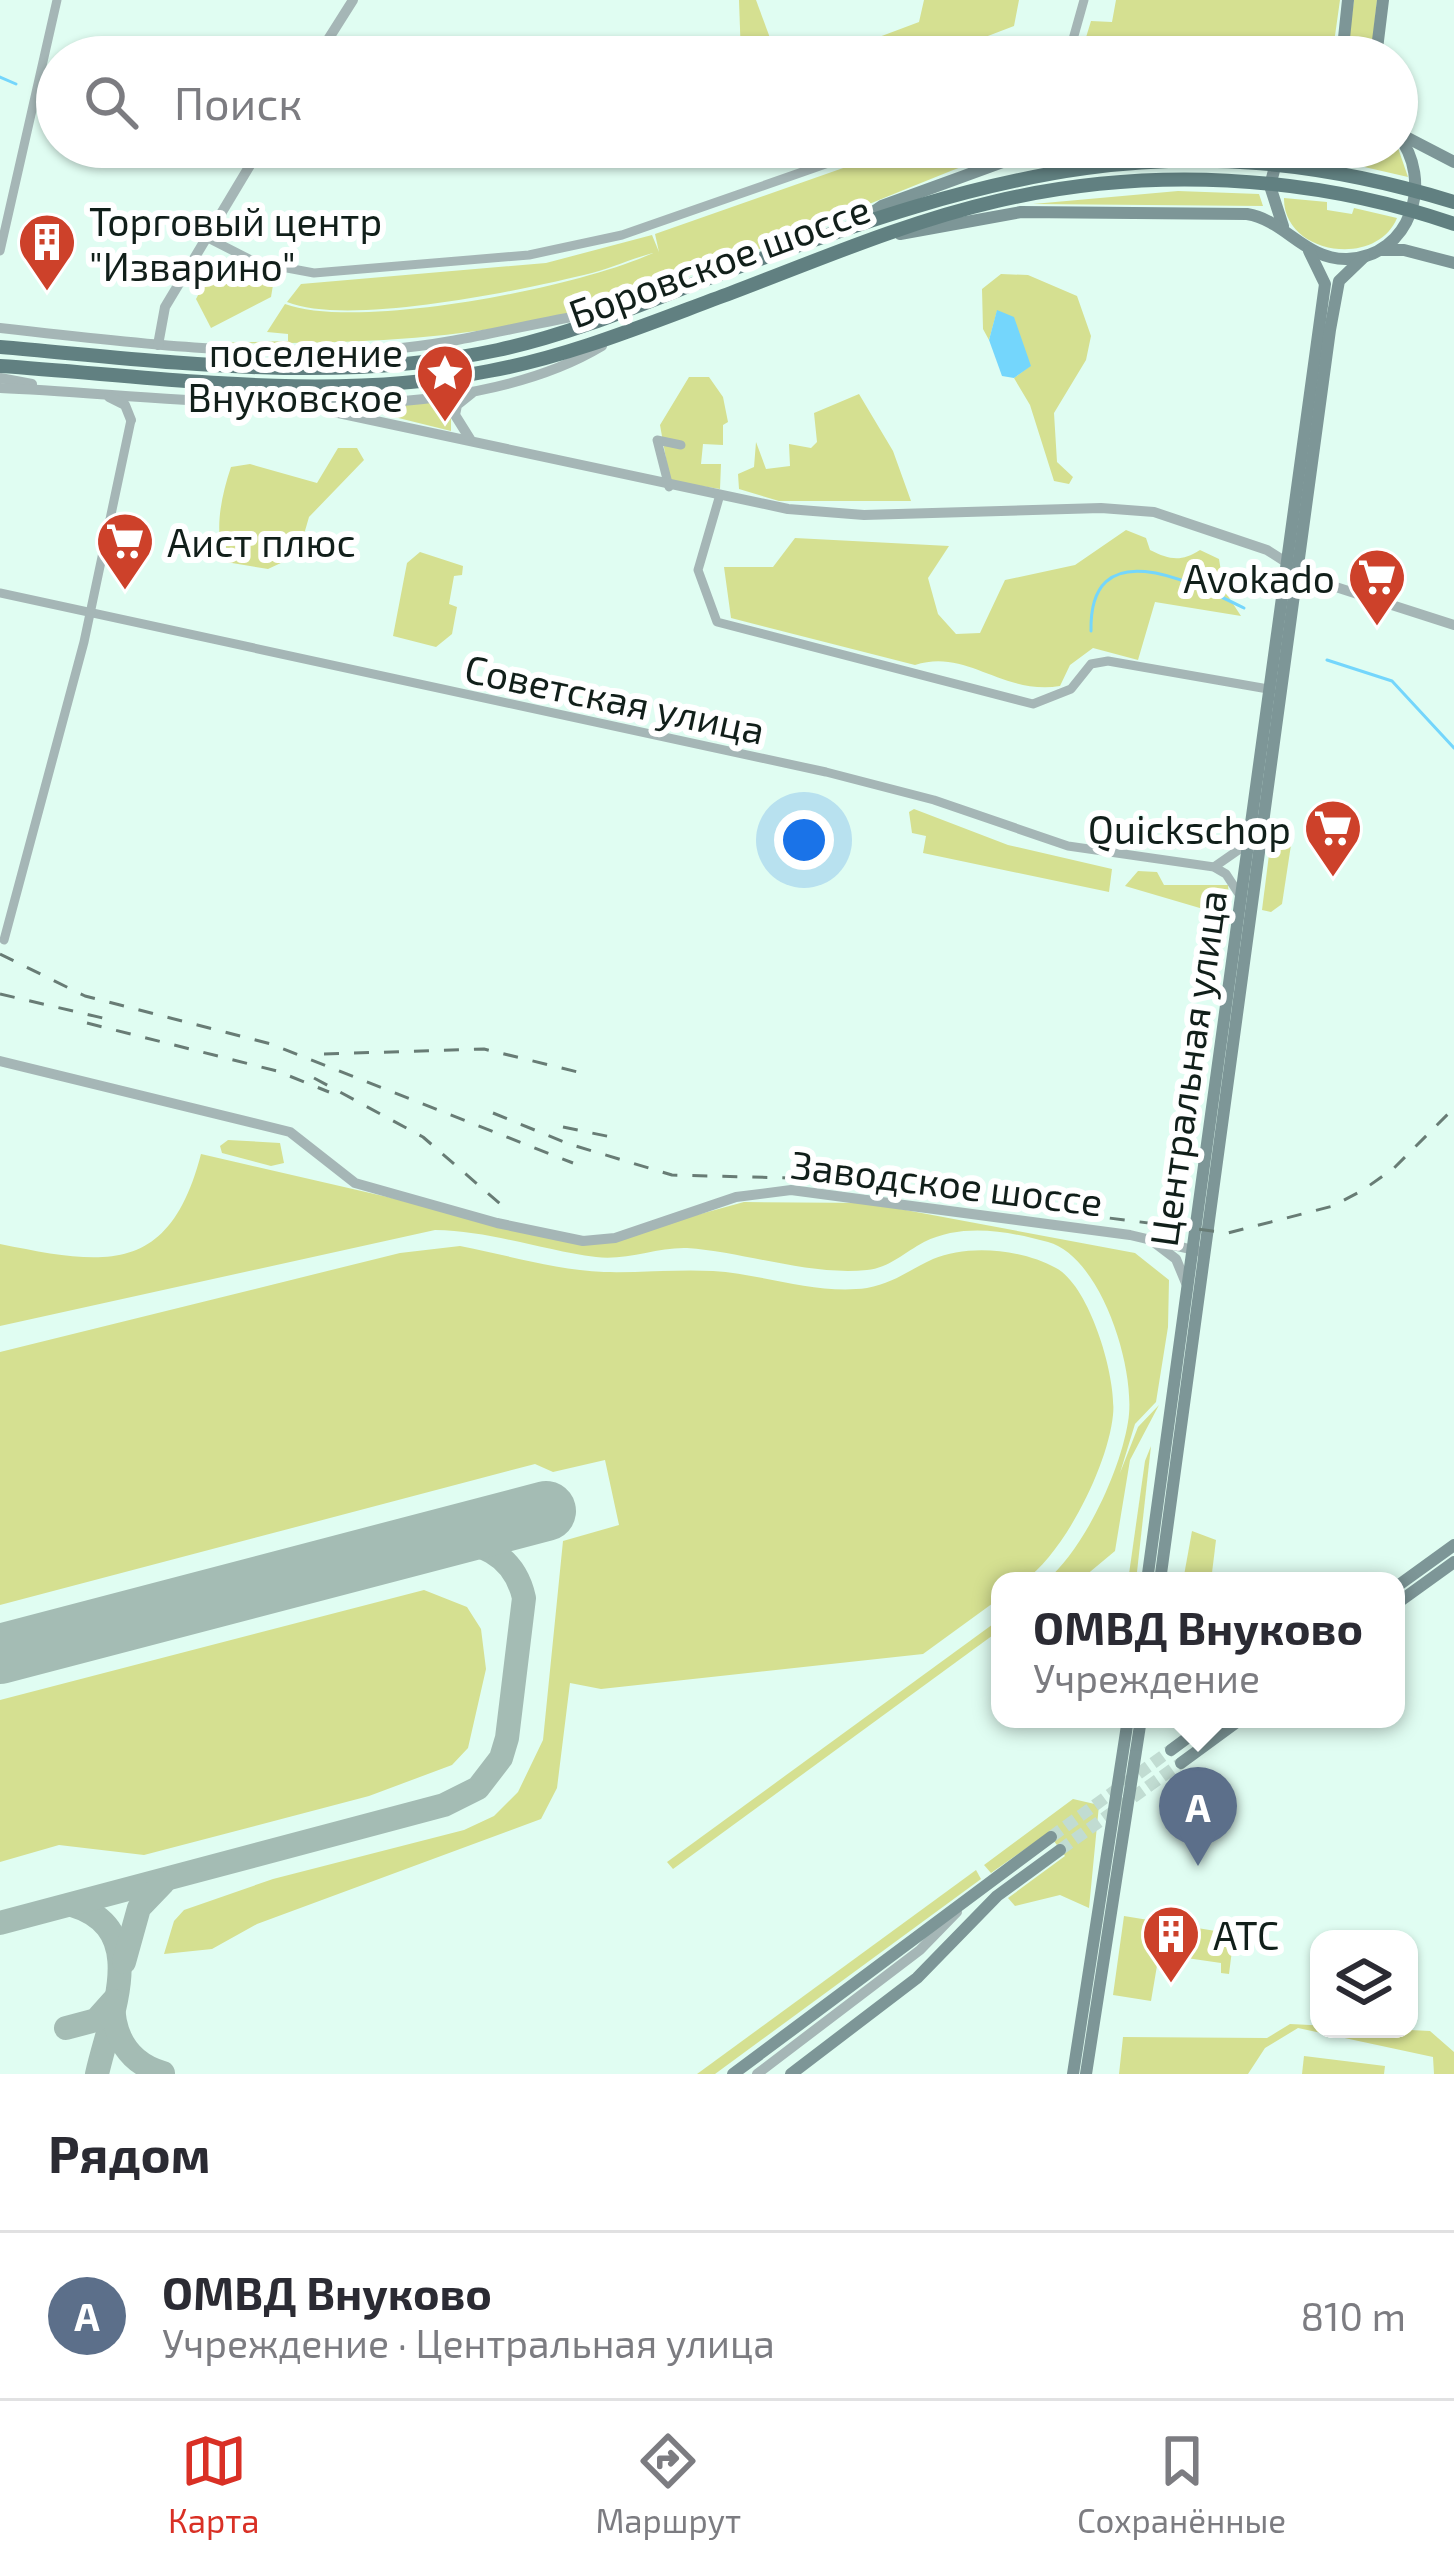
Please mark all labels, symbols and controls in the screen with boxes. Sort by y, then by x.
search box [36,36,1418,168]
icon: search [78,69,144,135]
text: Поиск [174,75,302,129]
street label: Боровское шоссе [562,184,876,336]
place label: Торговый центр "Изварино" [89,197,382,289]
building icon: Торговый центр "Изварино" [16,211,78,293]
place label: поселение Внуковское [188,328,403,421]
place icon: поселение Внуковское [414,342,476,424]
supermarket icon: Аист плюс [94,510,156,592]
place label: Аист плюс [167,518,356,565]
supermarket icon: Avokado [1346,546,1408,628]
place label: Avokado [1183,554,1335,601]
street label: Советская улица [461,643,769,754]
supermarket icon: Quickschop [1302,797,1364,879]
place label: Quickschop [1088,805,1291,852]
your location [774,810,834,870]
street label: Центральная улица [1139,887,1236,1249]
street label: Заводское шоссе [789,1140,1105,1224]
popup [991,1572,1405,1728]
text: ОМВД Внуково [1033,1600,1363,1654]
text: Учреждение [1033,1654,1260,1701]
pin: A [1159,1767,1237,1866]
building icon: АТС [1140,1903,1202,1985]
place label: АТС [1213,1911,1279,1958]
map controls [1310,1930,1418,2038]
button: layers [1310,1930,1418,2038]
text: Рядом [48,2122,211,2183]
text: ОМВД Внуково [162,2265,492,2319]
text: A [74,2292,100,2339]
text: 810 m [1300,2292,1406,2339]
text: Учреждение · Центральная улица [162,2319,775,2366]
tab: Карта [168,2428,260,2540]
tab: Маршрут [595,2428,741,2540]
tab: Сохранённые [1077,2428,1286,2540]

